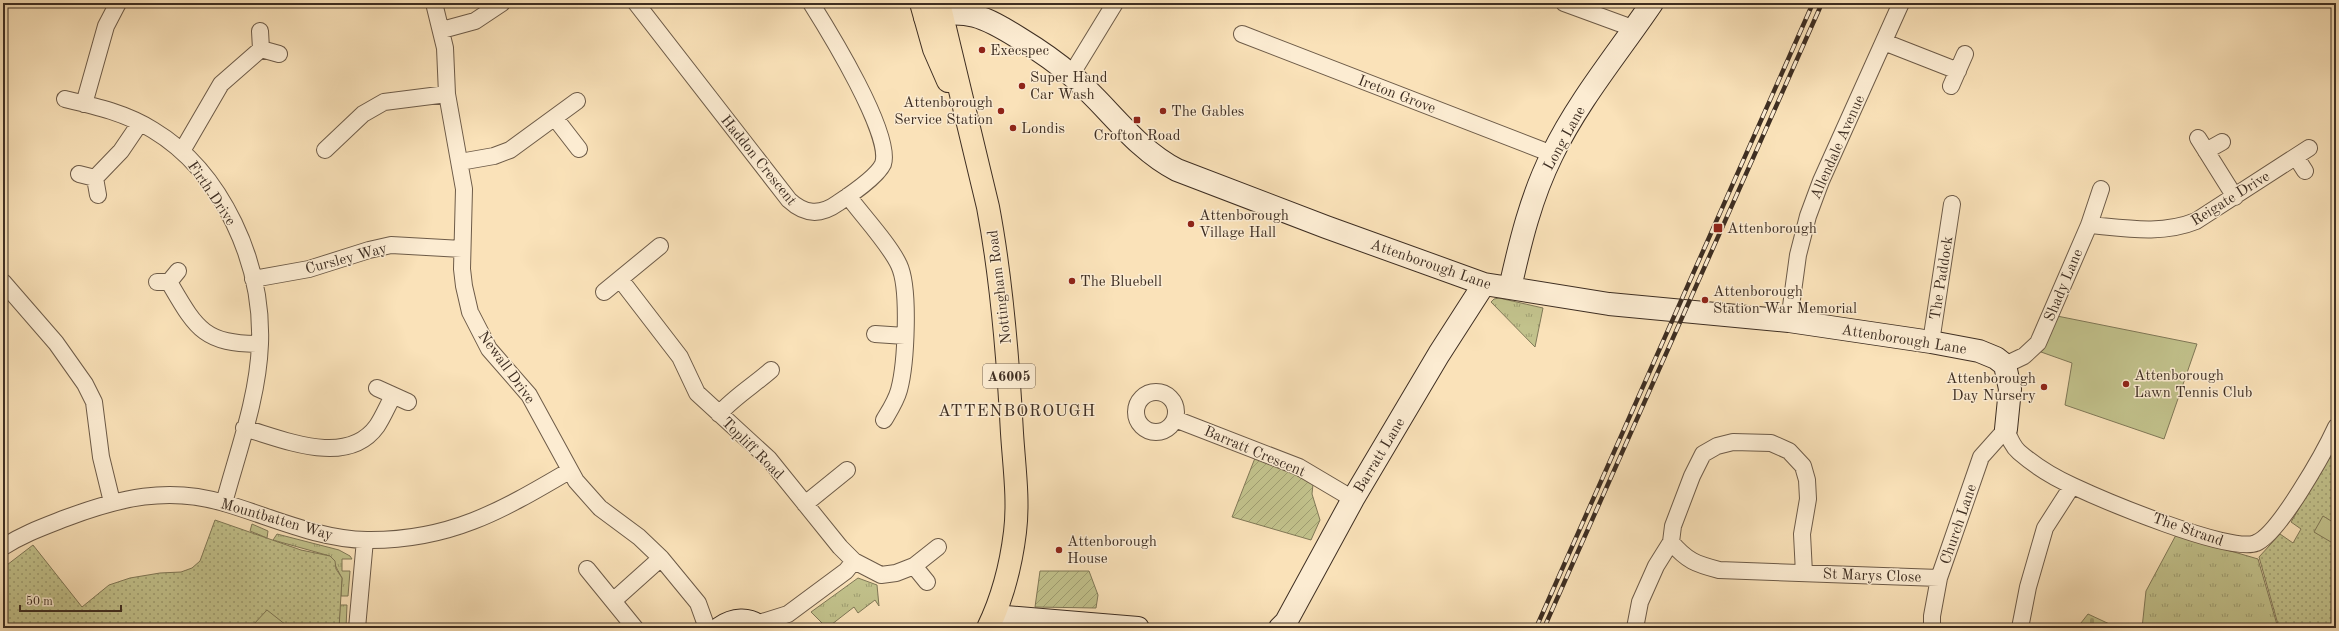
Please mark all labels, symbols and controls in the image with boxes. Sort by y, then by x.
place label: Execspec [990,44,1049,59]
marker: Execspec [977,45,987,55]
place label: Super Hand Car Wash [1030,71,1108,103]
street label: Ireton Grove [1356,74,1437,117]
marker: Super Hand Car Wash [1017,81,1027,91]
street label: Allendale Avenue [1809,93,1868,202]
place label: Attenborough Service Station [894,96,993,128]
street label: Long Lane [1542,104,1589,173]
place label: The Gables [1171,105,1244,120]
marker: Attenborough Service Station [996,106,1006,116]
marker: The Gables [1158,106,1168,116]
street label: Haddon Crescent [717,113,799,209]
marker: Crofton Road [1132,115,1142,125]
place label: Londis [1021,122,1065,137]
marker: Londis [1008,123,1018,133]
place label: Crofton Road [1093,129,1181,144]
street label: Firth Drive [184,159,238,229]
street label: Reigate Drive [2189,169,2273,229]
place label: Attenborough Village Hall [1199,209,1289,241]
marker: Attenborough Village Hall [1186,219,1196,229]
marker: Attenborough [1712,222,1724,234]
place label: Attenborough [1727,222,1817,237]
street label: Nottingham Road [986,229,1015,345]
street label: The Paddock [1928,235,1957,321]
street label: Attenborough Lane [1368,238,1493,293]
street label: Cursley Way [304,241,389,278]
street label: Shady Lane [2042,247,2086,324]
place label: The Bluebell [1080,275,1162,290]
marker: The Bluebell [1067,276,1077,286]
place label: Attenborough Station War Memorial [1713,285,1857,317]
marker: Attenborough Station War Memorial [1700,295,1710,305]
street label: Attenborough Lane [1840,323,1968,358]
street label: Newall Drive [475,329,537,407]
road number: A6005 [983,364,1035,388]
place label: Attenborough Lawn Tennis Club [2134,369,2252,401]
place label: Attenborough Day Nursery [1946,372,2036,404]
marker: Attenborough Lawn Tennis Club [2121,379,2131,389]
marker: Attenborough Day Nursery [2039,382,2049,392]
district label: ATTENBOROUGH [938,403,1096,420]
street label: Topliff Road [718,415,786,483]
street label: Barratt Lane [1352,416,1409,496]
street label: Barratt Crescent [1202,424,1307,480]
street label: Church Lane [1939,482,1980,567]
street label: Mountbatten Way [219,497,334,544]
street label: The Strand [2150,511,2225,550]
place label: Attenborough House [1067,535,1157,567]
marker: Attenborough House [1054,545,1064,555]
street label: St Marys Close [1822,567,1922,586]
scale bar [20,587,121,613]
text: 50 m [26,595,53,608]

